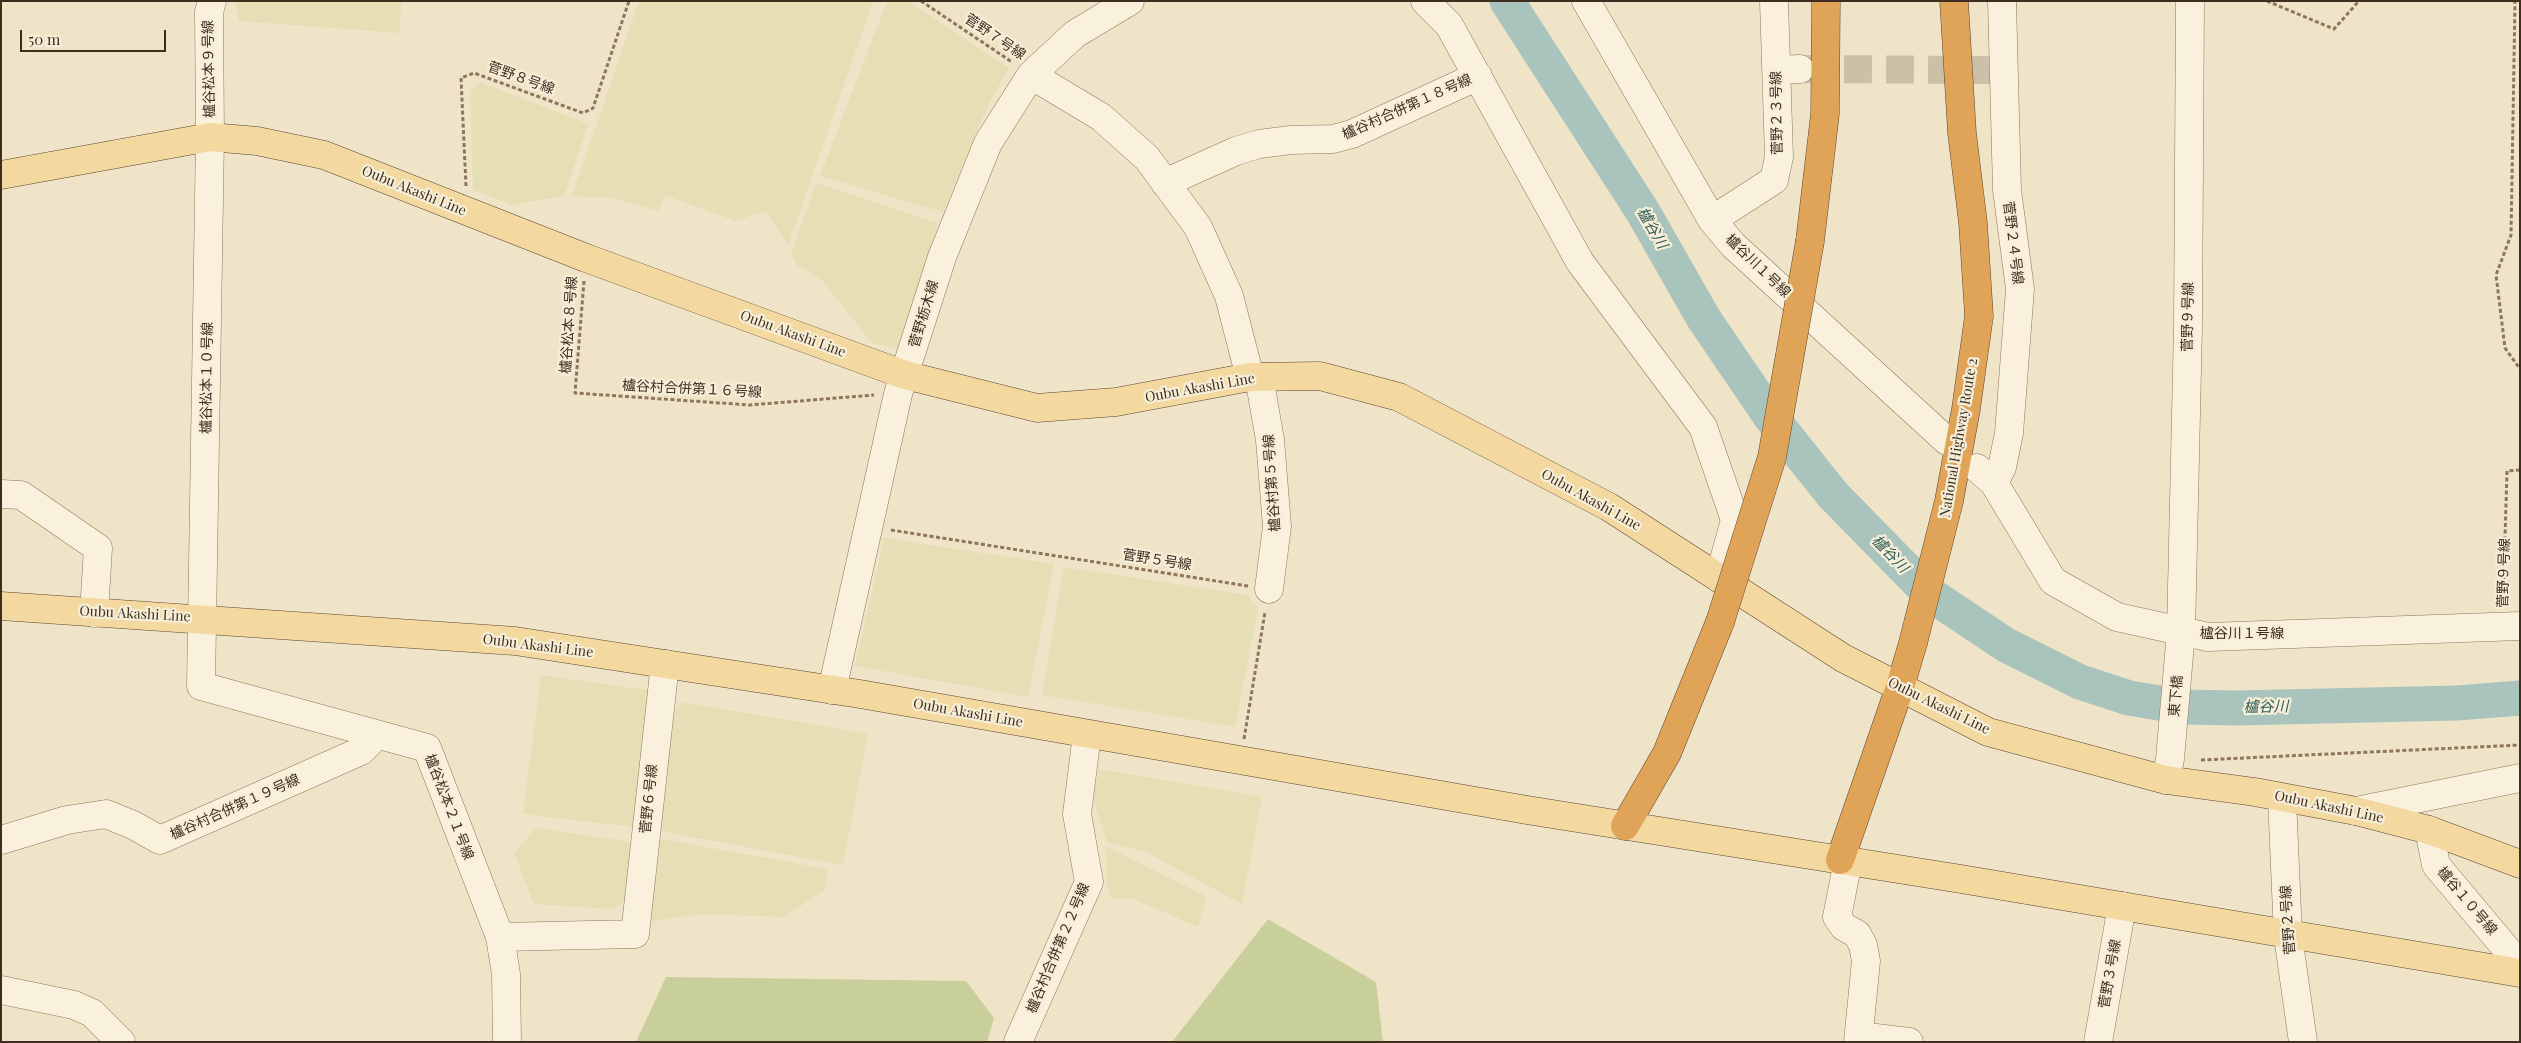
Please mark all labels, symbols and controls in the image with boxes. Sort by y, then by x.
street label: 菅野７号線 [961,10,1029,64]
scale bar [22,20,169,52]
street label: 櫨谷松本９号線 [200,20,218,118]
text: 50 m [28,29,60,49]
street label: 菅野８号線 [485,58,557,98]
street label: 櫨谷村合併第１８号線 [1340,71,1474,143]
street label: 菅野２３号線 [1768,71,1786,155]
street label: Oubu Akashi Line [359,162,469,220]
street label: 菅野２４号線 [2000,200,2026,286]
water label: 櫨谷川 [1633,204,1671,252]
street label: 櫨谷川１号線 [1722,231,1794,301]
street label: 櫨谷松本８号線 [557,276,581,374]
street label: 菅野栃木線 [906,278,942,350]
street label: 菅野９号線 [2179,282,2197,352]
street label: Oubu Akashi Line [738,307,848,361]
street label: 櫨谷松本１０号線 [198,322,216,434]
street label: National Highway Route 2 [1937,357,1981,519]
street label: Oubu Akashi Line [1144,370,1256,406]
street label: 櫨谷村合併第１６号線 [622,377,762,401]
street label: 櫨谷村第５号線 [1260,434,1284,532]
street label: Oubu Akashi Line [1538,466,1644,534]
water label: 櫨谷川 [1868,532,1912,576]
street label: 菅野９号線 [2494,538,2514,608]
street label: 菅野５号線 [1121,546,1193,574]
street label: Oubu Akashi Line [79,603,191,625]
street label: 櫨谷川１号線 [2200,626,2284,642]
street label: Oubu Akashi Line [482,631,594,661]
street label: Oubu Akashi Line [1885,674,1993,738]
street label: 東下橋 [2166,674,2186,718]
street label: Oubu Akashi Line [912,695,1024,731]
water label: 櫨谷川 [2243,698,2289,716]
street label: 櫨谷松本２１号線 [421,752,477,862]
street label: 菅野６号線 [637,763,661,835]
street label: 櫨谷村合併第１９号線 [168,771,302,843]
street label: Oubu Akashi Line [2273,787,2385,827]
street label: 櫨谷１０号線 [2434,863,2500,939]
street label: 櫨谷村合併第２２号線 [1023,880,1093,1016]
street label: 菅野２号線 [2277,884,2299,956]
street label: 菅野３号線 [2096,938,2124,1010]

